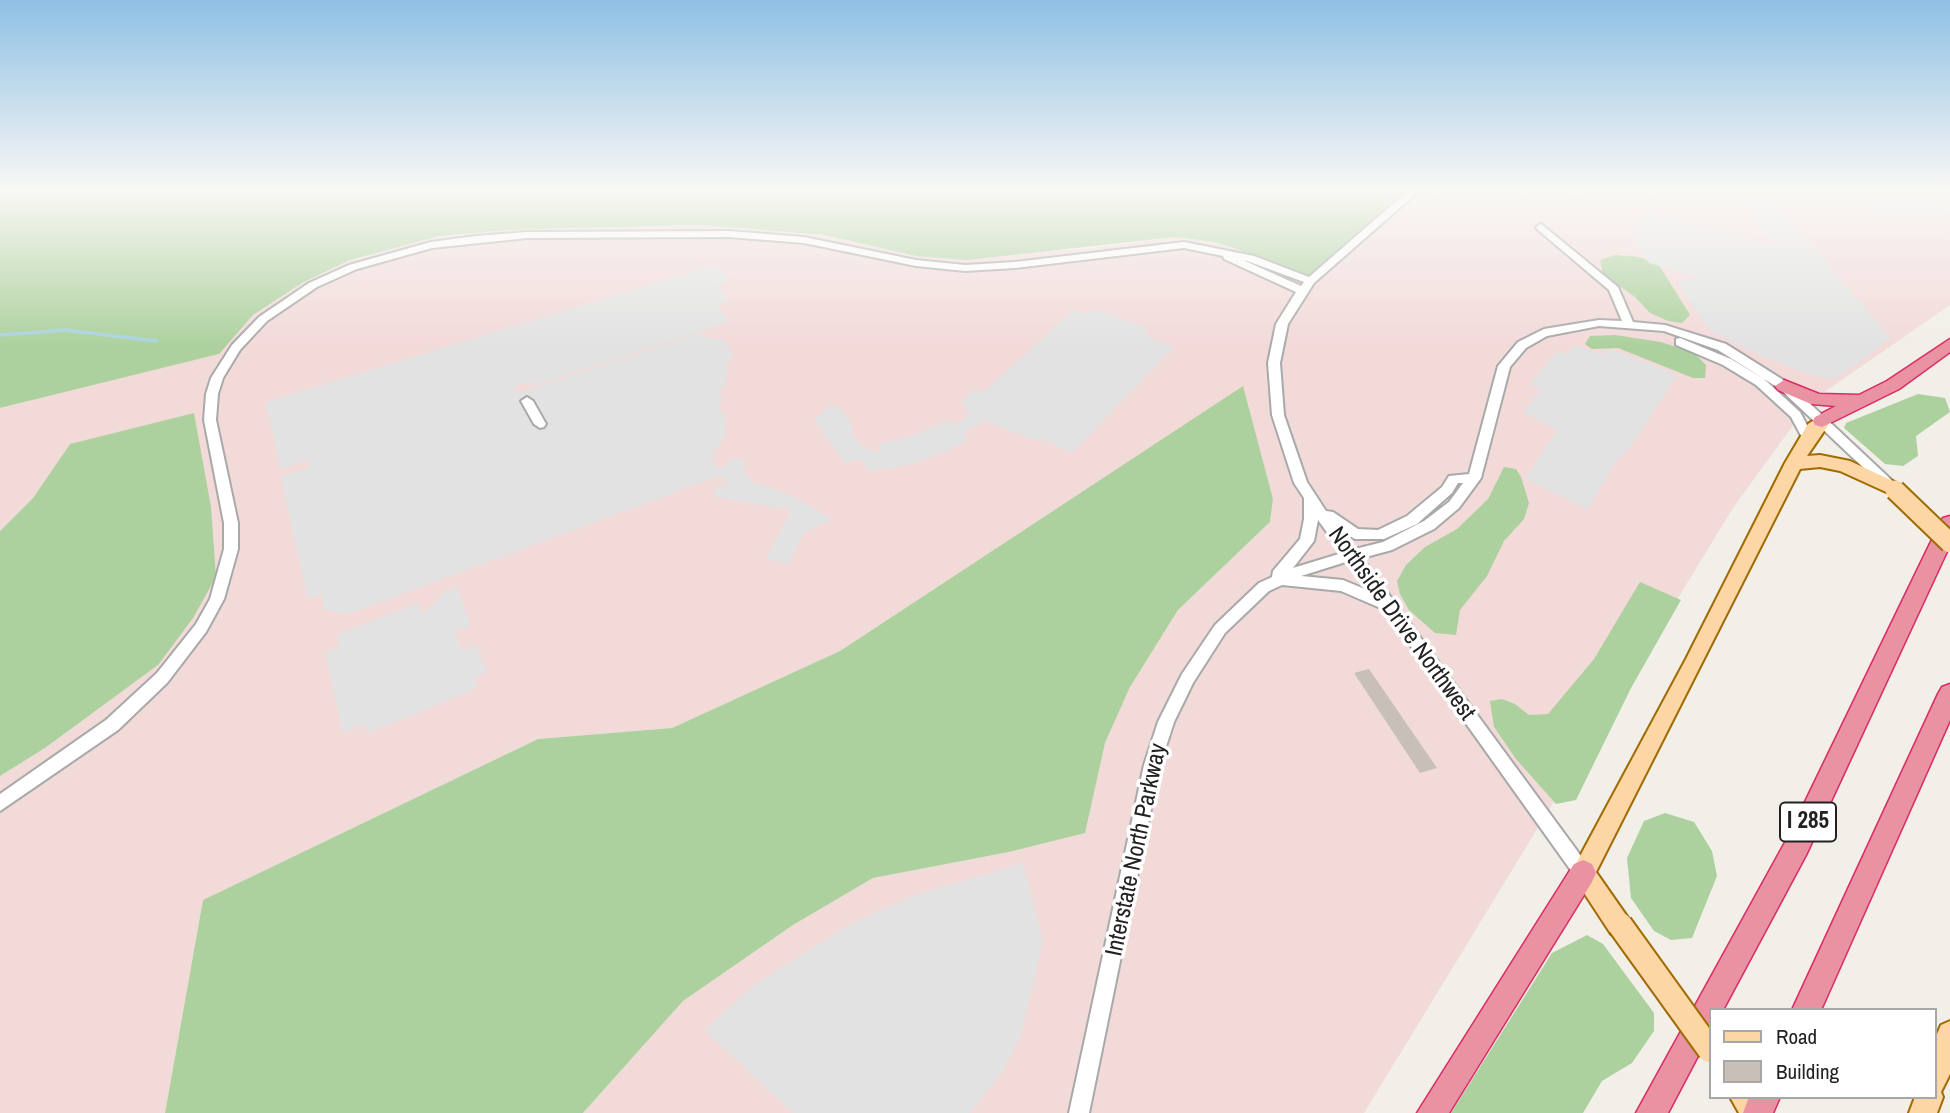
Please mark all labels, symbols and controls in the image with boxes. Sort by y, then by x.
street label: Northside Drive Northwest [1321,522,1481,726]
street label: Interstate North Parkway [1100,741,1174,959]
road number: I 285 [1780,802,1836,842]
legend [1708,1008,1936,1099]
text: Road [1776,1022,1817,1051]
text: Building [1776,1057,1839,1086]

